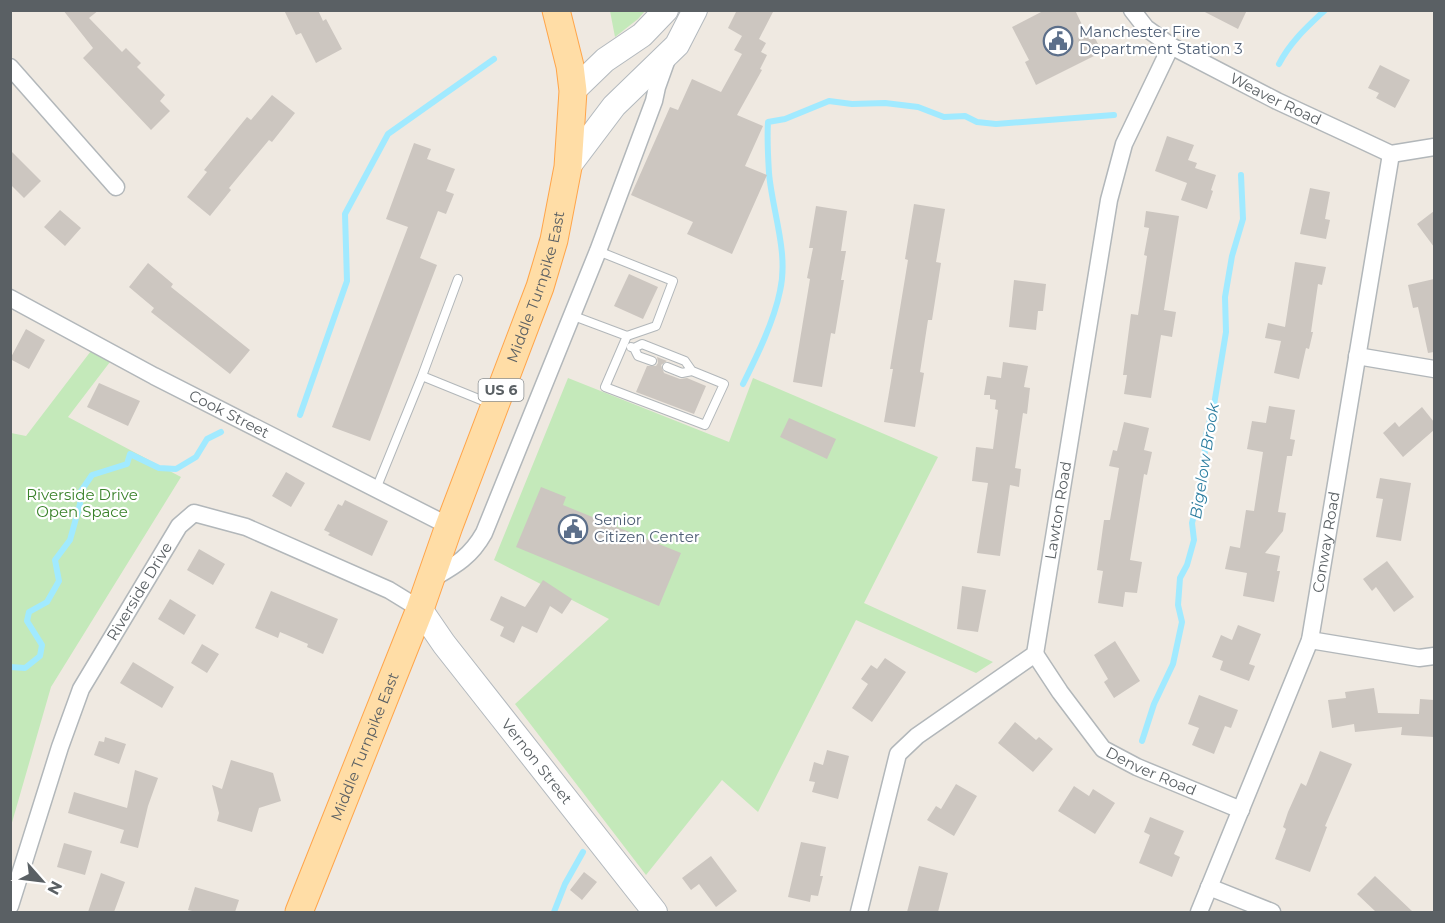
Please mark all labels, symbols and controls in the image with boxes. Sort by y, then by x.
place label: Manchester Fire Department Station 3 [1079,22,1243,58]
public building icon: Manchester Fire Department Station 3 [1042,25,1074,57]
street label: Weaver Road [1227,68,1325,129]
street label: Middle Turnpike East [502,209,568,365]
road number: US 6 [478,379,524,401]
street label: Cook Street [186,385,273,442]
water label: Bigelow Brook [1186,400,1223,520]
street label: Lawton Road [1041,460,1075,561]
park label: Riverside Drive Open Space [26,485,138,521]
street label: Conway Road [1308,490,1344,594]
place label: Senior Citizen Center [594,510,700,546]
public building icon: Senior Citizen Center [557,513,589,545]
street label: Riverside Drive [102,539,176,644]
street label: Middle Turnpike East [326,669,403,824]
street label: Vernon Street [497,715,576,808]
street label: Denver Road [1103,742,1199,800]
north arrow [12,851,72,911]
text: N [43,878,66,898]

